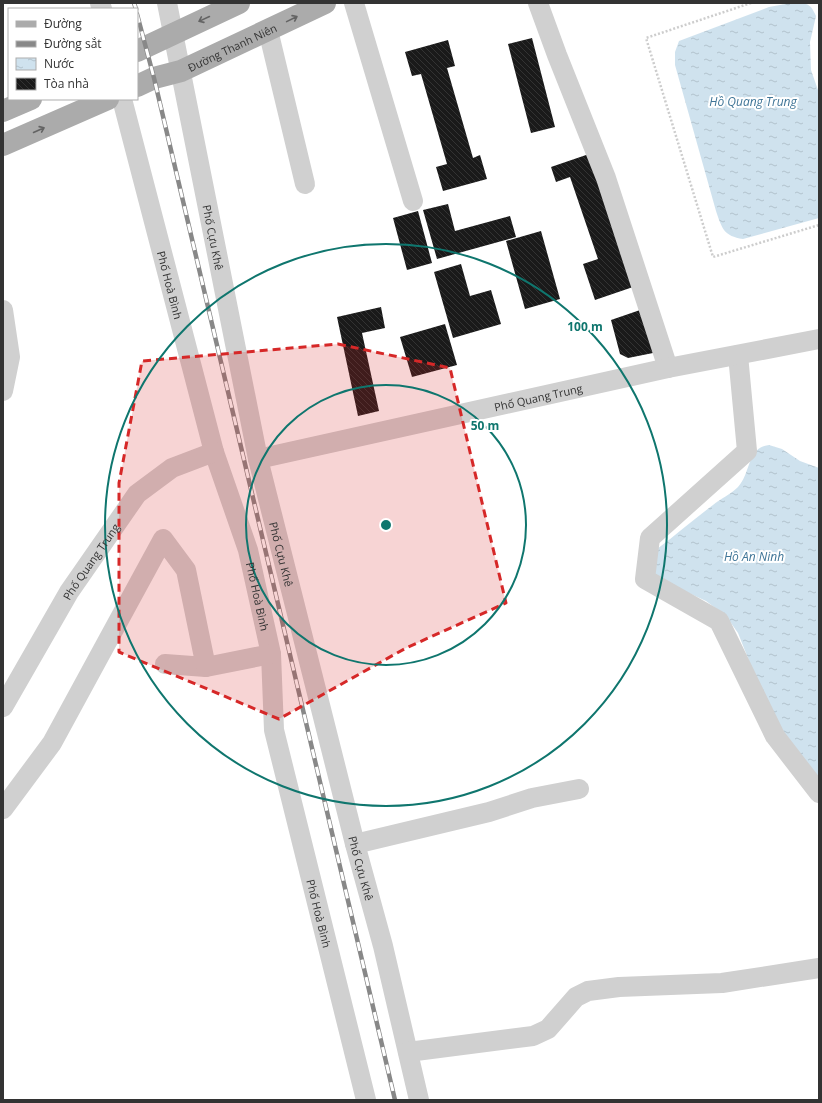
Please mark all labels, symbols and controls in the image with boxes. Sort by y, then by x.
legend [8,8,138,100]
text: Đường [44,15,82,32]
one-way arrow [286,15,298,22]
one-way arrow [198,16,210,24]
street label: Đường Thanh Niên [185,19,279,74]
text: Đường sắt [44,35,102,52]
text: Nước [44,55,74,72]
text: Tòa nhà [44,75,89,92]
water label: Hồ Quang Trung [709,93,797,110]
one-way arrow [32,125,44,133]
street label: Phố Cựu Khê [200,203,228,271]
street label: Phố Hoà Bình [154,249,187,321]
text: 100 m [567,318,603,335]
street label: Phố Quang Trung [493,380,584,414]
text: 50 m [471,417,499,434]
centre of rings [379,518,393,532]
street label: Phố Quang Trung [59,520,122,602]
street label: Phố Cựu Khê [267,520,297,588]
water label: Hồ An Ninh [724,548,784,565]
street label: Phố Hoà Bình [243,561,273,632]
street label: Phố Cựu Khê [346,834,378,902]
street label: Phố Hoà Bình [304,878,335,949]

